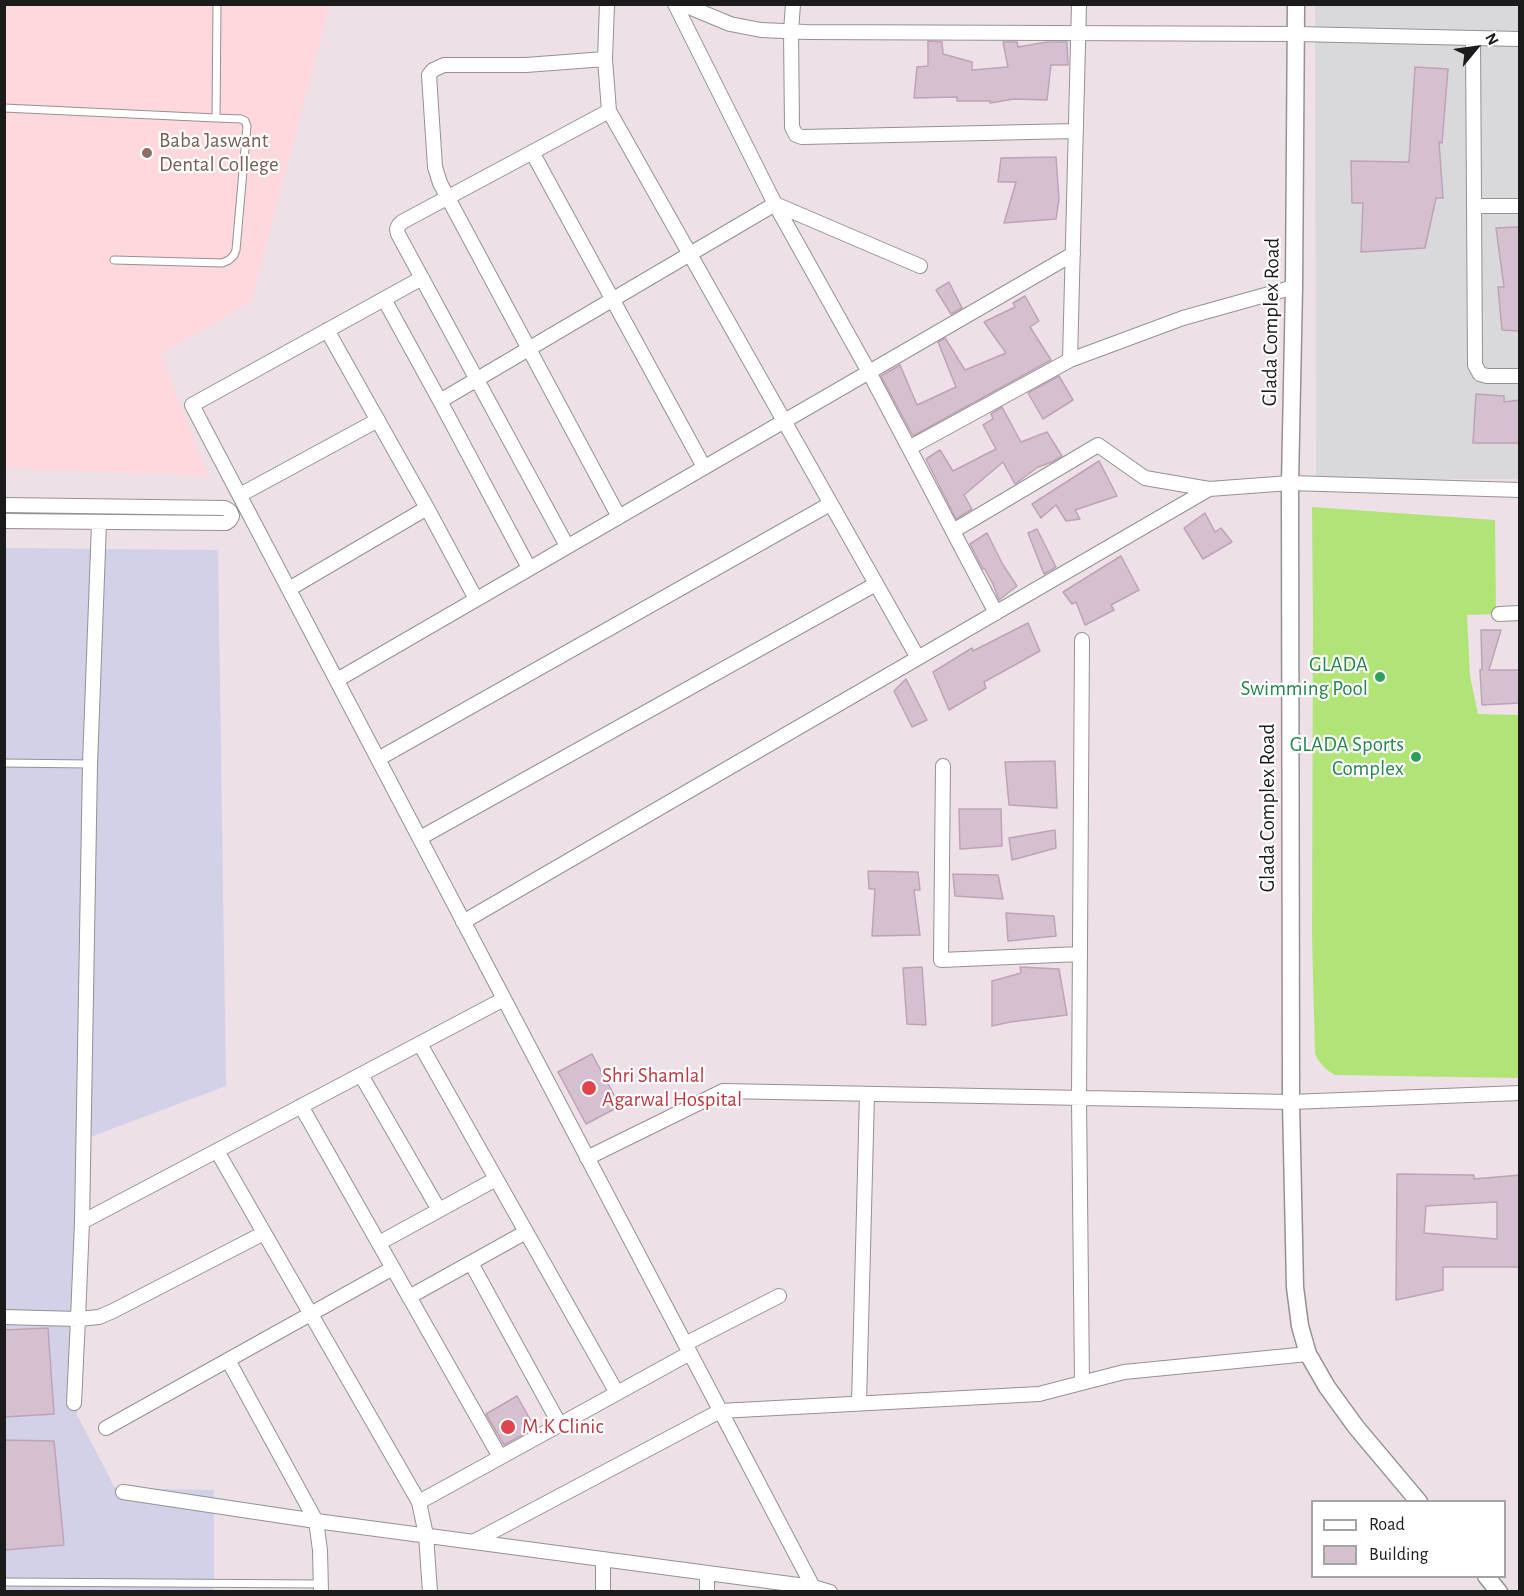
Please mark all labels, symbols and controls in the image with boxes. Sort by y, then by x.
north arrow [1446,18,1506,78]
text: N [1482,31,1501,48]
place label: Baba Jaswant Dental College [159,128,279,178]
marker: Baba Jaswant Dental College [140,146,154,160]
street label: Glada Complex Road [1257,237,1285,407]
place label: GLADA Swimming Pool [1240,652,1368,702]
marker: GLADA Swimming Pool [1373,670,1387,684]
street label: Glada Complex Road [1255,724,1281,892]
place label: GLADA Sports Complex [1290,732,1404,782]
marker: GLADA Sports Complex [1409,750,1423,764]
place label: Shri Shamlal Agarwal Hospital [602,1063,742,1113]
marker: Shri Shamlal Agarwal Hospital [580,1079,598,1097]
place label: M.K Clinic [522,1414,604,1440]
marker: M.K Clinic [499,1418,517,1436]
legend [1311,1500,1506,1578]
text: Road [1369,1516,1405,1534]
text: Building [1369,1546,1428,1564]

